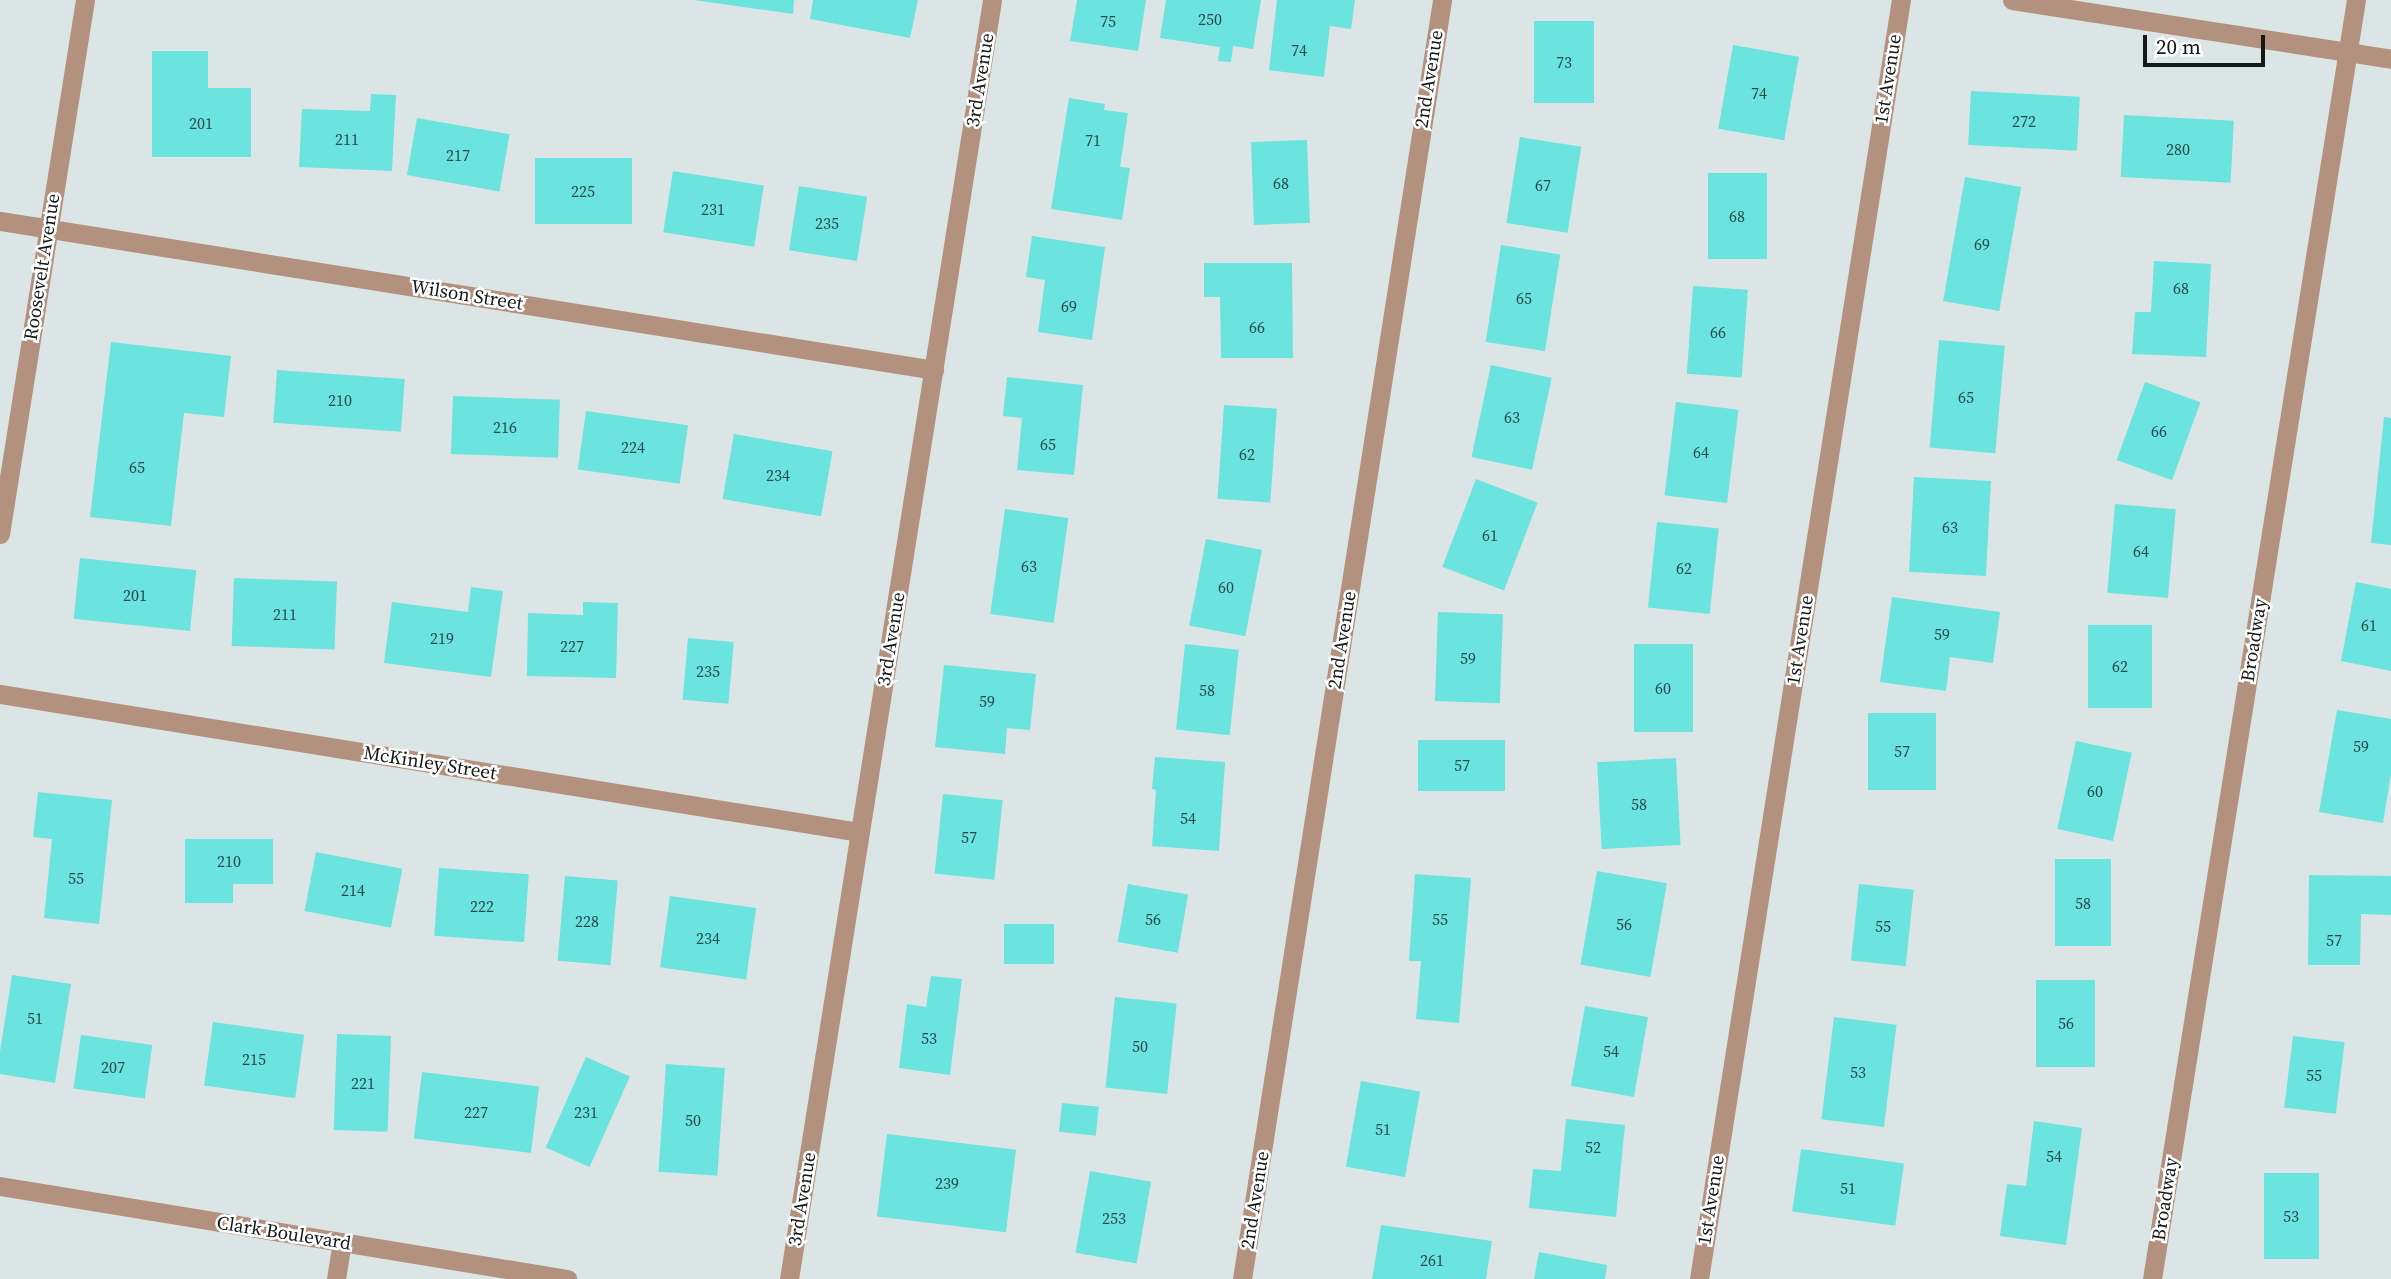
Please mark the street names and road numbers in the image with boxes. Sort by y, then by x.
street label: 2nd Avenue [1410,29,1448,129]
street label: 3rd Avenue [961,31,999,129]
street label: 1st Avenue [1870,32,1906,126]
street label: Roosevelt Avenue [19,192,65,342]
street label: Wilson Street [409,275,525,315]
street label: 3rd Avenue [872,590,910,688]
street label: 2nd Avenue [1323,590,1361,690]
street label: 1st Avenue [1782,593,1818,687]
street label: Broadway [2236,597,2272,683]
street label: McKinley Street [362,741,498,785]
street label: 3rd Avenue [783,1150,821,1248]
street label: 2nd Avenue [1236,1150,1274,1250]
street label: 1st Avenue [1693,1153,1729,1247]
street label: Broadway [2147,1156,2183,1242]
street label: Clark Boulevard [215,1211,353,1255]

